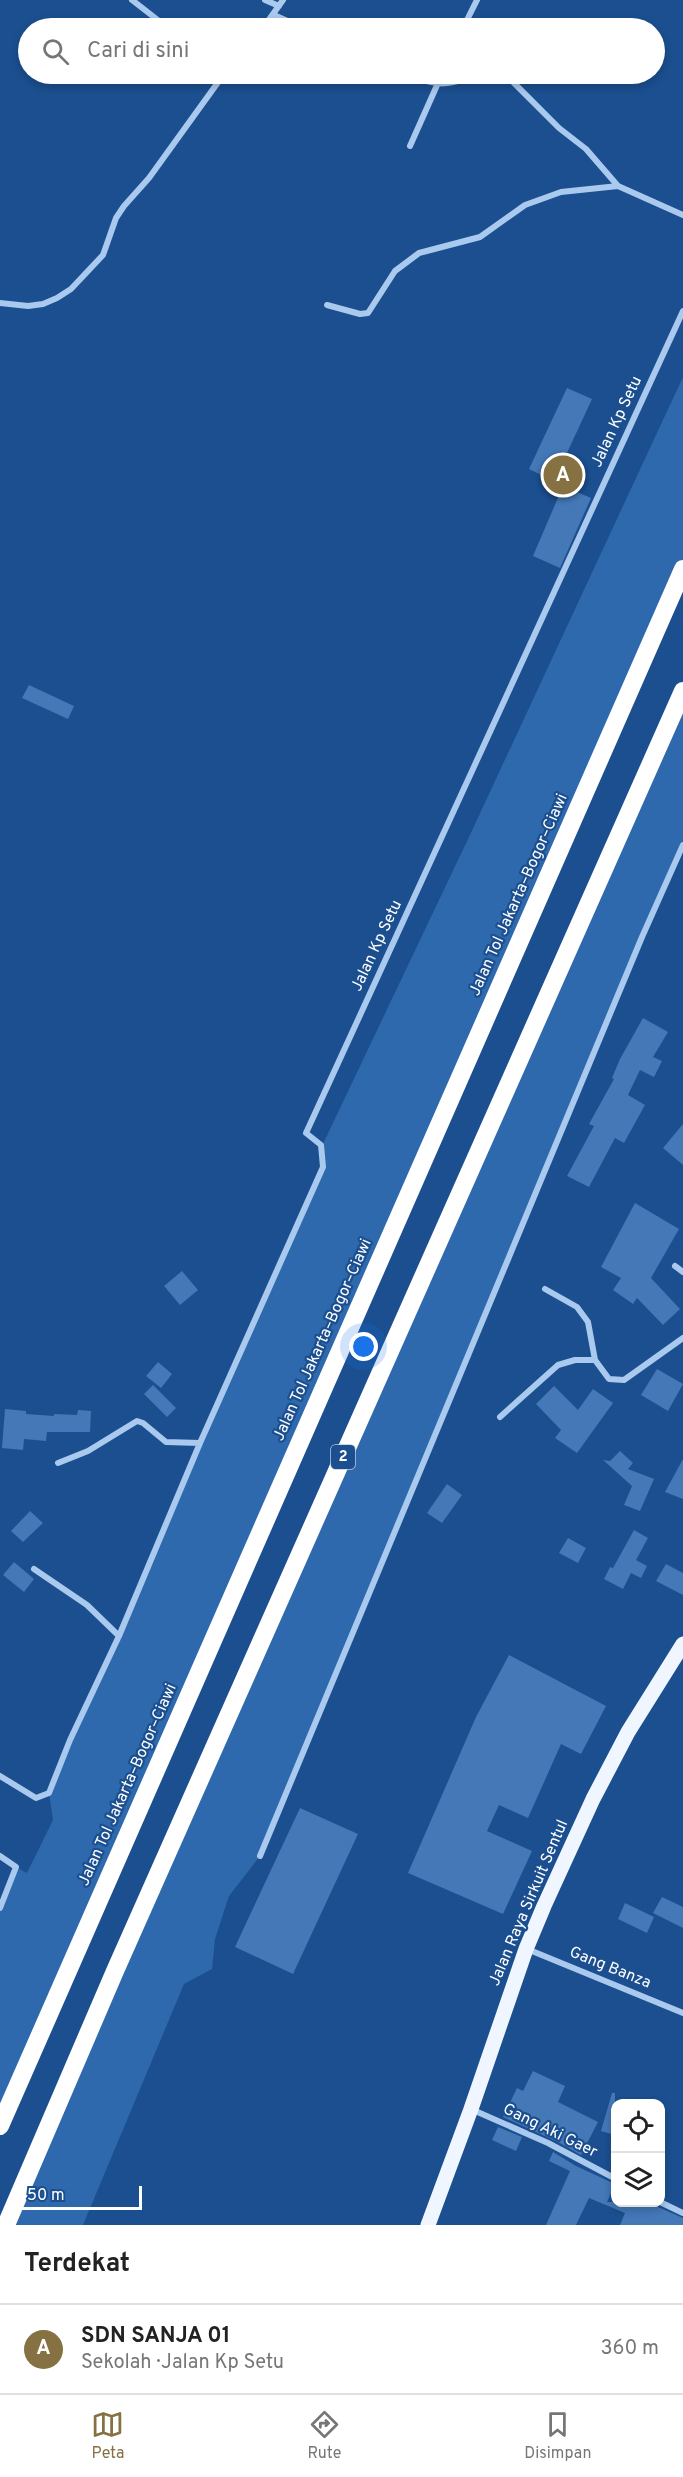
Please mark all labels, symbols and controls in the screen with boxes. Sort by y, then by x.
search box [18,18,665,84]
icon: search [39,35,72,68]
text: Cari di sini [87,38,189,65]
street label: Jalan Kp Setu [587,373,647,471]
pin: A [544,452,582,498]
street label: Jalan Tol Jakarta–Bogor–Ciawi [465,791,573,999]
street label: Jalan Kp Setu [347,897,407,995]
street label: Jalan Tol Jakarta–Bogor–Ciawi [269,1236,377,1444]
your location [349,1332,378,1361]
road number: 2 [331,1445,355,1469]
street label: Jalan Tol Jakarta–Bogor–Ciawi [74,1681,182,1889]
street label: Jalan Raya Sirkuit Sentul [485,1817,573,1989]
street label: Gang Banza [566,1943,654,1993]
street label: Gang Aki Gaer [499,2099,601,2163]
map controls [611,2099,665,2207]
button: locate [611,2099,665,2153]
button: layers [611,2153,665,2207]
scale bar [18,2183,142,2210]
text: 50 m [27,2186,65,2206]
text: Terdekat [24,2248,130,2281]
text: SDN SANJA 01 [81,2323,231,2350]
text: A [36,2336,51,2362]
text: 360 m [601,2336,659,2362]
text: Sekolah · Jalan Kp Setu [81,2350,284,2376]
tab: Peta [91,2408,124,2464]
tab: Rute [307,2408,341,2464]
tab: Disimpan [524,2408,591,2464]

